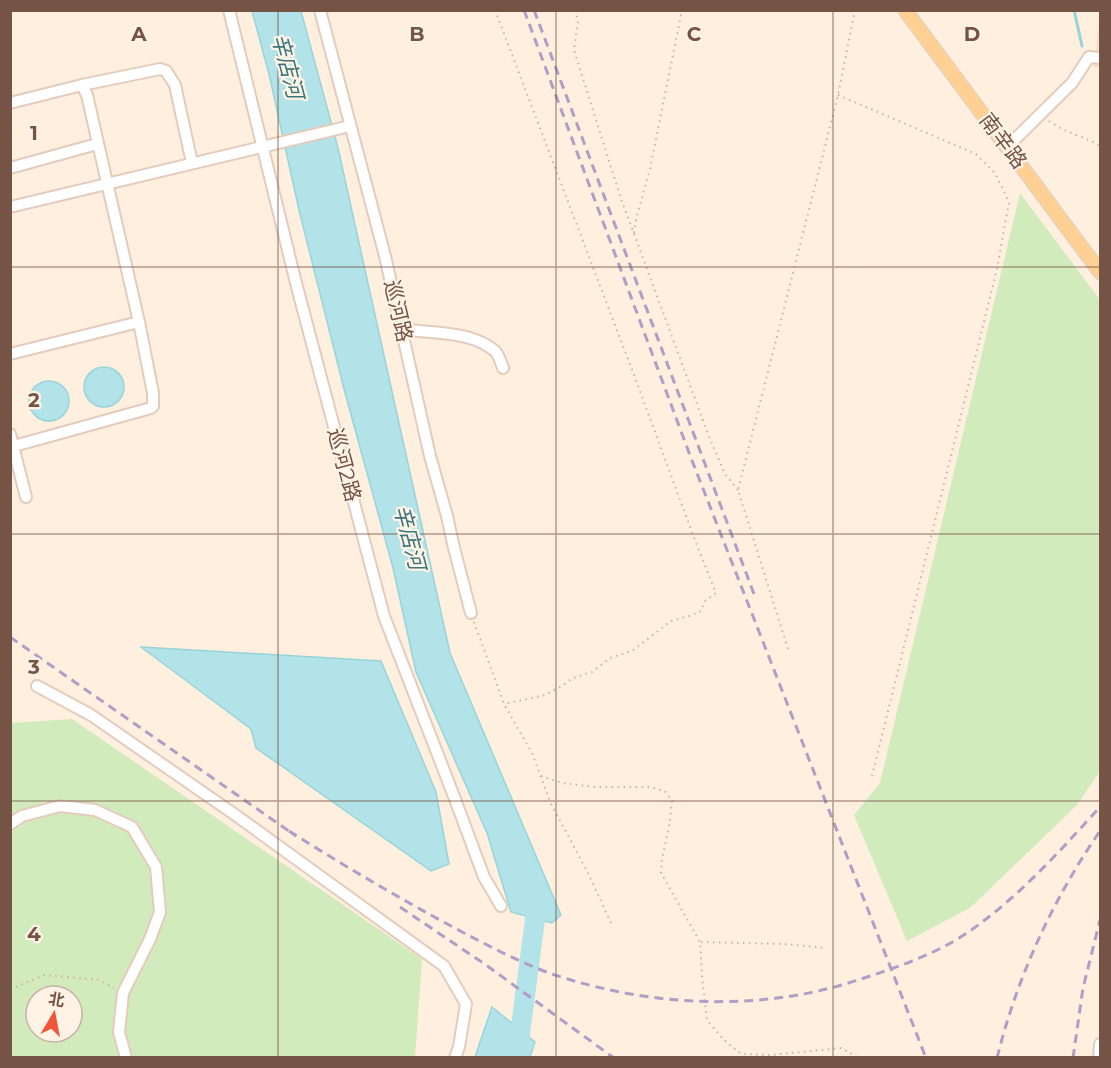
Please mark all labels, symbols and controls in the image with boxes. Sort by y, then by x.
text: A [130,22,147,46]
text: B [409,22,425,46]
text: C [687,22,702,46]
text: D [964,22,980,46]
water label: 辛店河 [266,31,310,105]
street label: 南辛路 [974,108,1032,173]
text: 1 [30,121,38,145]
street label: 巡河路 [379,277,418,344]
text: 2 [28,388,40,412]
street label: 巡河2路 [323,425,366,504]
water label: 辛店河 [388,502,432,576]
text: 3 [27,655,40,679]
text: 4 [27,922,41,946]
north arrow [24,984,84,1044]
text: 北 [47,989,66,1010]

